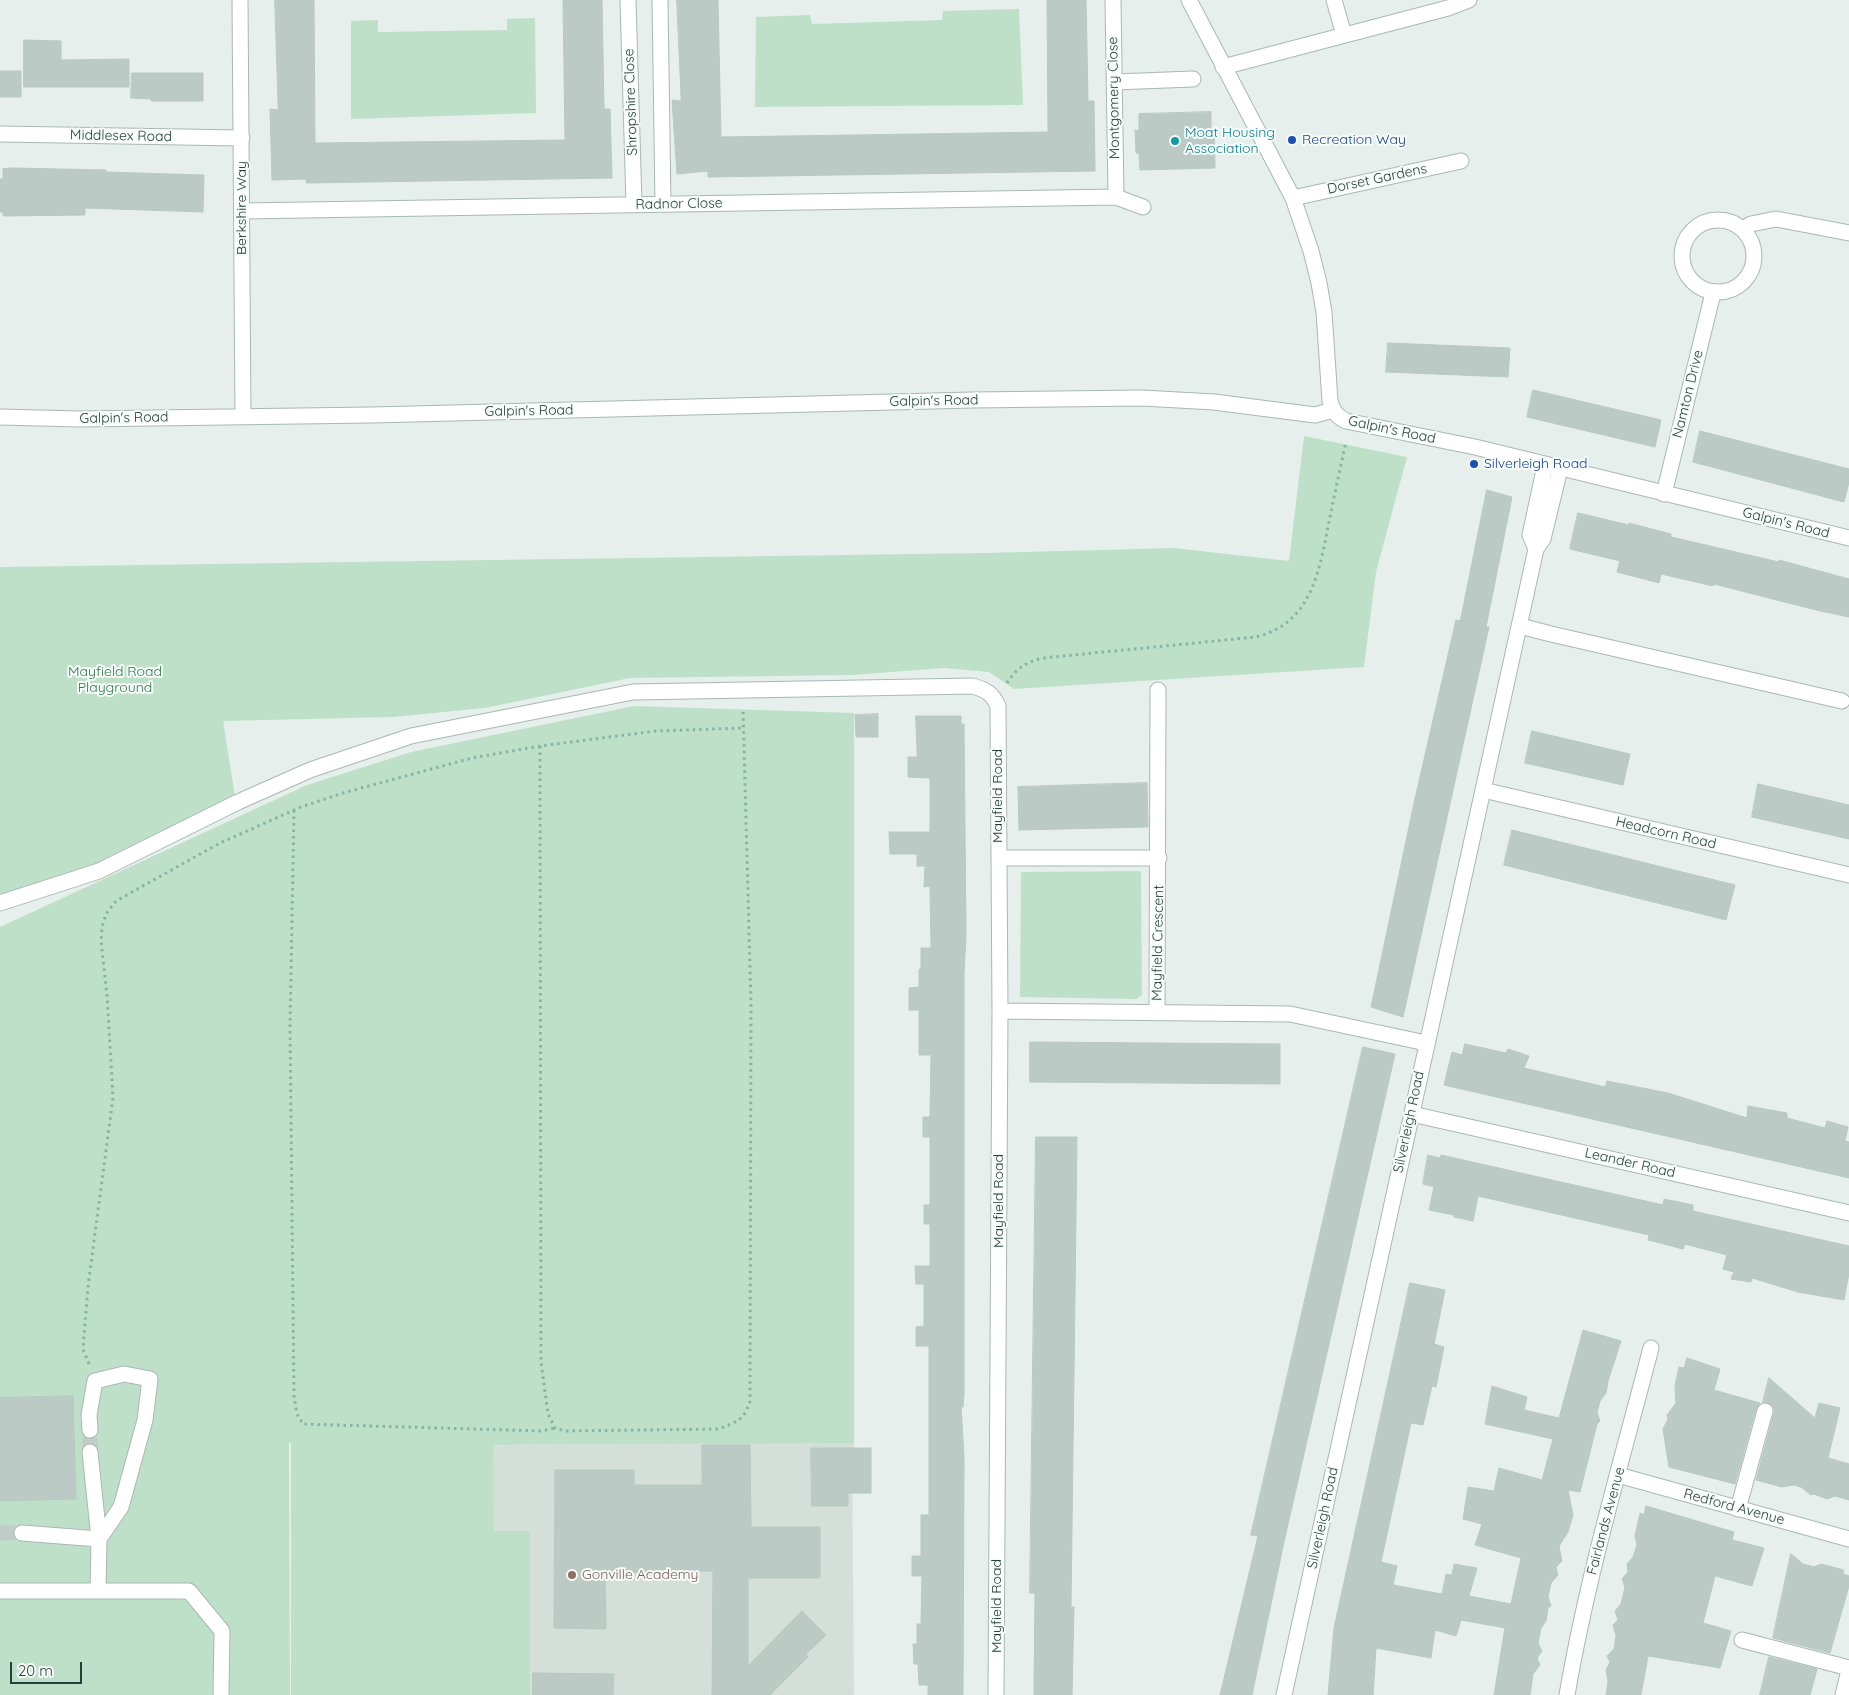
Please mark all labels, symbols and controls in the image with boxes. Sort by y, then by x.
street label: Montgomery Close [1105,37,1123,159]
street label: Shropshire Close [621,48,641,156]
place label: Moat Housing Association [1185,125,1275,158]
street label: Middlesex Road [70,127,172,145]
place label: Recreation Way [1302,132,1406,148]
marker: Recreation Way [1286,134,1298,146]
marker: Moat Housing Association [1169,135,1181,147]
street label: Dorset Gardens [1326,160,1428,198]
street label: Berkshire Way [234,161,250,255]
street label: Radnor Close [635,195,723,213]
street label: Namton Drive [1669,348,1707,440]
street label: Galpin's Road [889,392,979,410]
street label: Galpin's Road [484,402,574,420]
street label: Galpin's Road [79,409,169,427]
street label: Galpin's Road [1347,413,1437,447]
place label: Silverleigh Road [1484,456,1588,472]
marker: Silverleigh Road [1468,458,1480,470]
street label: Galpin's Road [1741,504,1831,542]
park label: Mayfield Road Playground [68,664,162,696]
street label: Mayfield Road [990,749,1006,843]
street label: Headcorn Road [1614,813,1718,853]
street label: Mayfield Crescent [1149,885,1167,1001]
street label: Silverleigh Road [1390,1070,1428,1174]
street label: Leander Road [1583,1144,1677,1182]
street label: Mayfield Road [991,1154,1007,1248]
street label: Fairlands Avenue [1584,1465,1628,1577]
street label: Silverleigh Road [1304,1466,1342,1570]
street label: Redford Avenue [1682,1485,1786,1529]
street label: Mayfield Road [989,1559,1005,1653]
place label: Gonville Academy [582,1567,698,1583]
marker: Gonville Academy [566,1569,578,1581]
scale bar [12,1652,85,1684]
text: 20 m [18,1661,53,1680]

